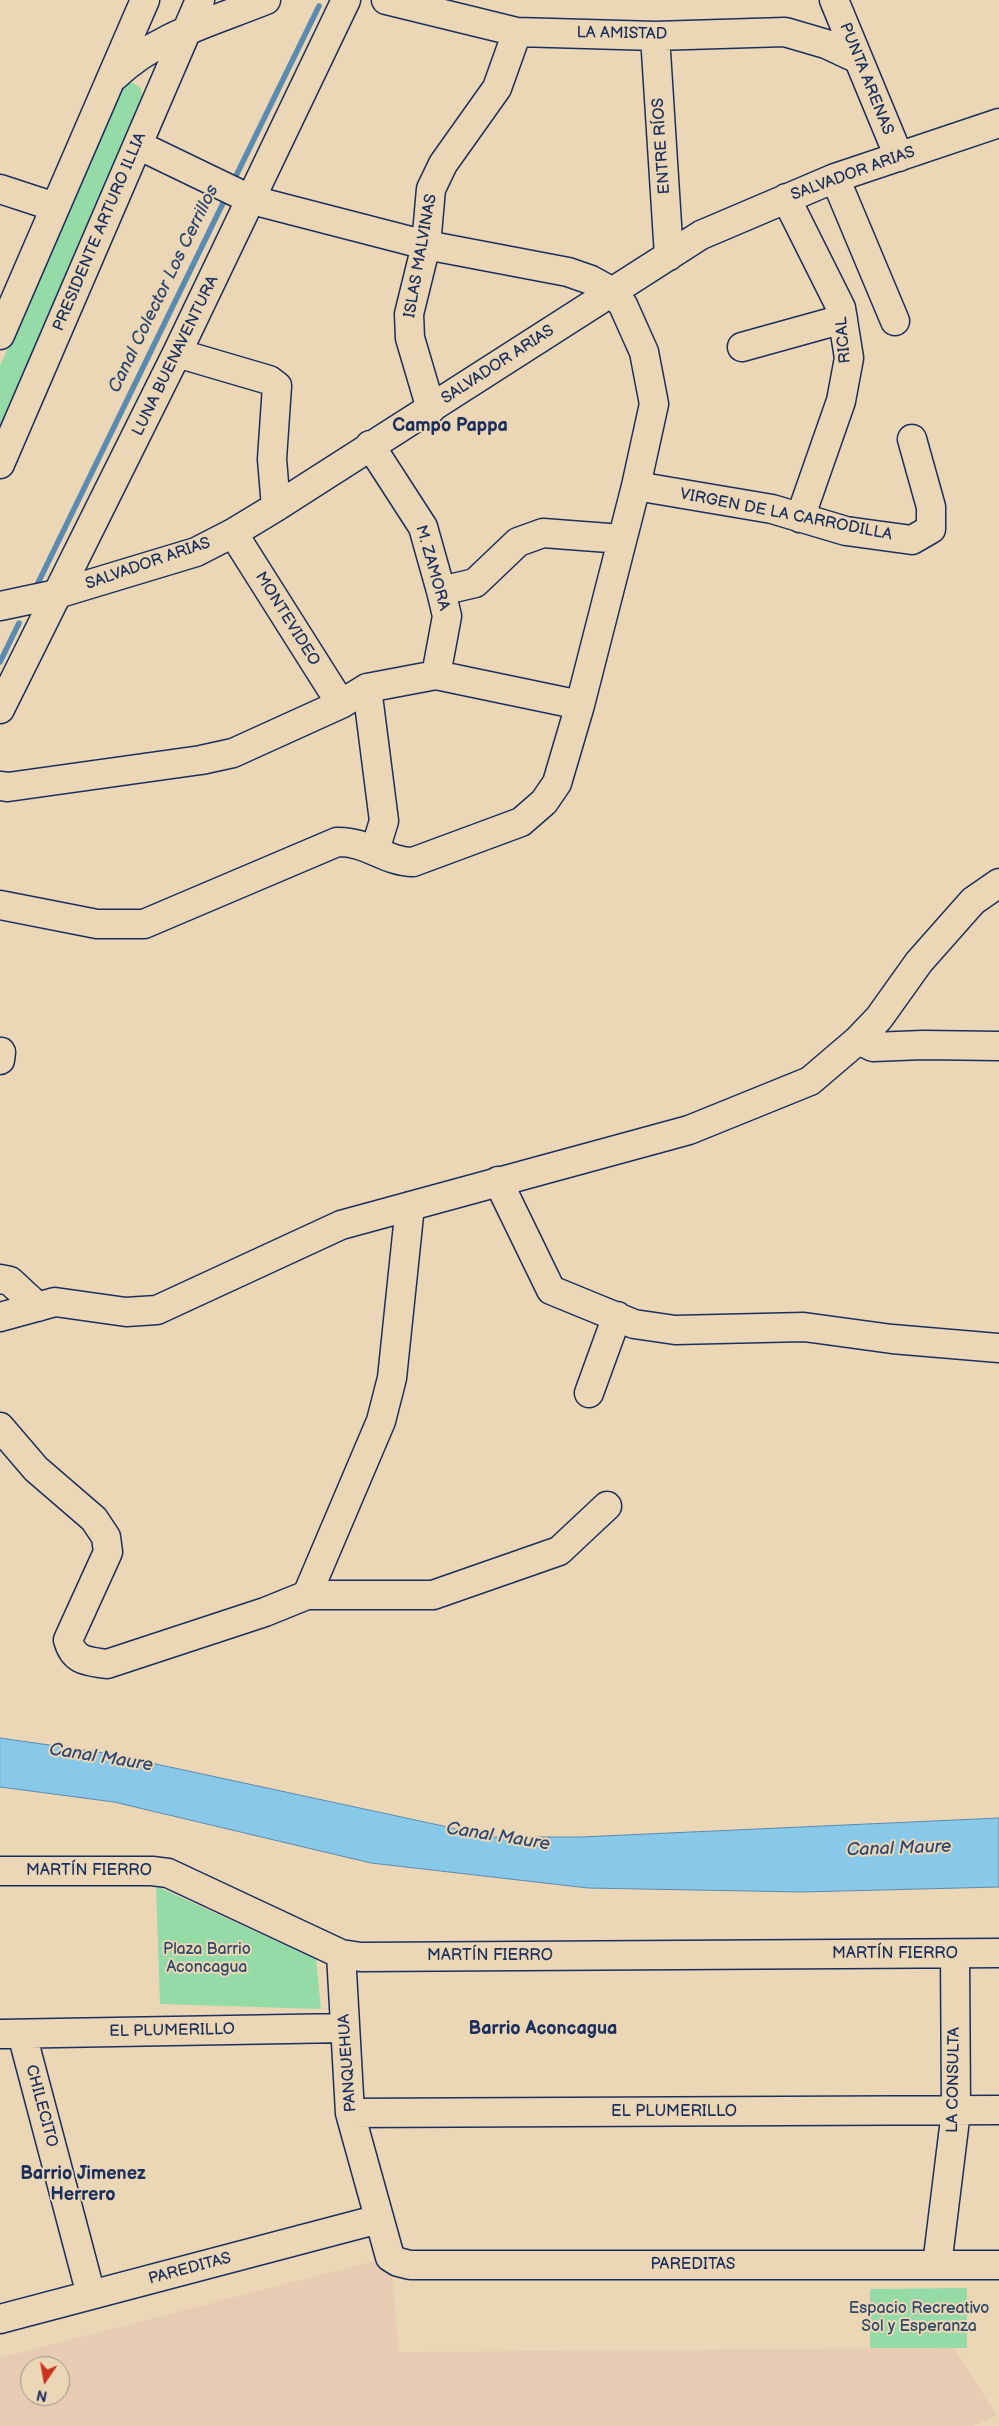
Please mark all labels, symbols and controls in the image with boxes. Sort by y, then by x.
street label: PUNTA ARENAS [835,20,897,138]
street label: LA AMISTAD [577,24,667,44]
street label: ENTRE RÍOS [649,97,675,195]
street label: PRESIDENTE ARTURO ILLIA [49,130,151,334]
street label: SALVADOR ARIAS [788,143,918,205]
water label: Canal Colector Los Cerrillos [104,181,224,397]
street label: ISLAS MALVINAS [401,193,441,319]
street label: LUNA BUENAVENTURA [129,273,223,439]
street label: RICAL [832,316,856,364]
street label: SALVADOR ARIAS [438,321,558,409]
district label: Campo Pappa [392,415,508,437]
street label: VIRGEN DE LA CARRODILLA [678,485,894,545]
street label: M. ZAMORA [411,523,453,613]
street label: SALVADOR ARIAS [83,534,213,594]
street label: MONTEVIDEO [250,568,324,670]
water label: Canal Maure [48,1739,154,1777]
water label: Canal Maure [445,1818,551,1856]
water label: Canal Maure [846,1836,952,1862]
street label: MARTÍN FIERRO [26,1861,152,1881]
park label: Plaza Barrio Aconcagua [163,1940,251,1978]
street label: MARTÍN FIERRO [832,1944,958,1964]
street label: MARTÍN FIERRO [427,1946,553,1966]
street label: PANQUEHUA [335,2013,361,2113]
district label: Barrio Aconcagua [469,2018,617,2040]
street label: EL PLUMERILLO [109,2020,235,2042]
street label: LA CONSULTA [943,2027,965,2133]
street label: CHILECITO [21,2063,61,2149]
street label: EL PLUMERILLO [611,2102,737,2122]
district label: Barrio Jimenez Herrero [20,2163,146,2206]
street label: PAREDITAS [147,2249,233,2289]
street label: PAREDITAS [651,2255,735,2275]
park label: Espacio Recreativo Sol y Esperanza [849,2299,989,2337]
north arrow [20,2356,70,2406]
text: N [35,2386,49,2405]

